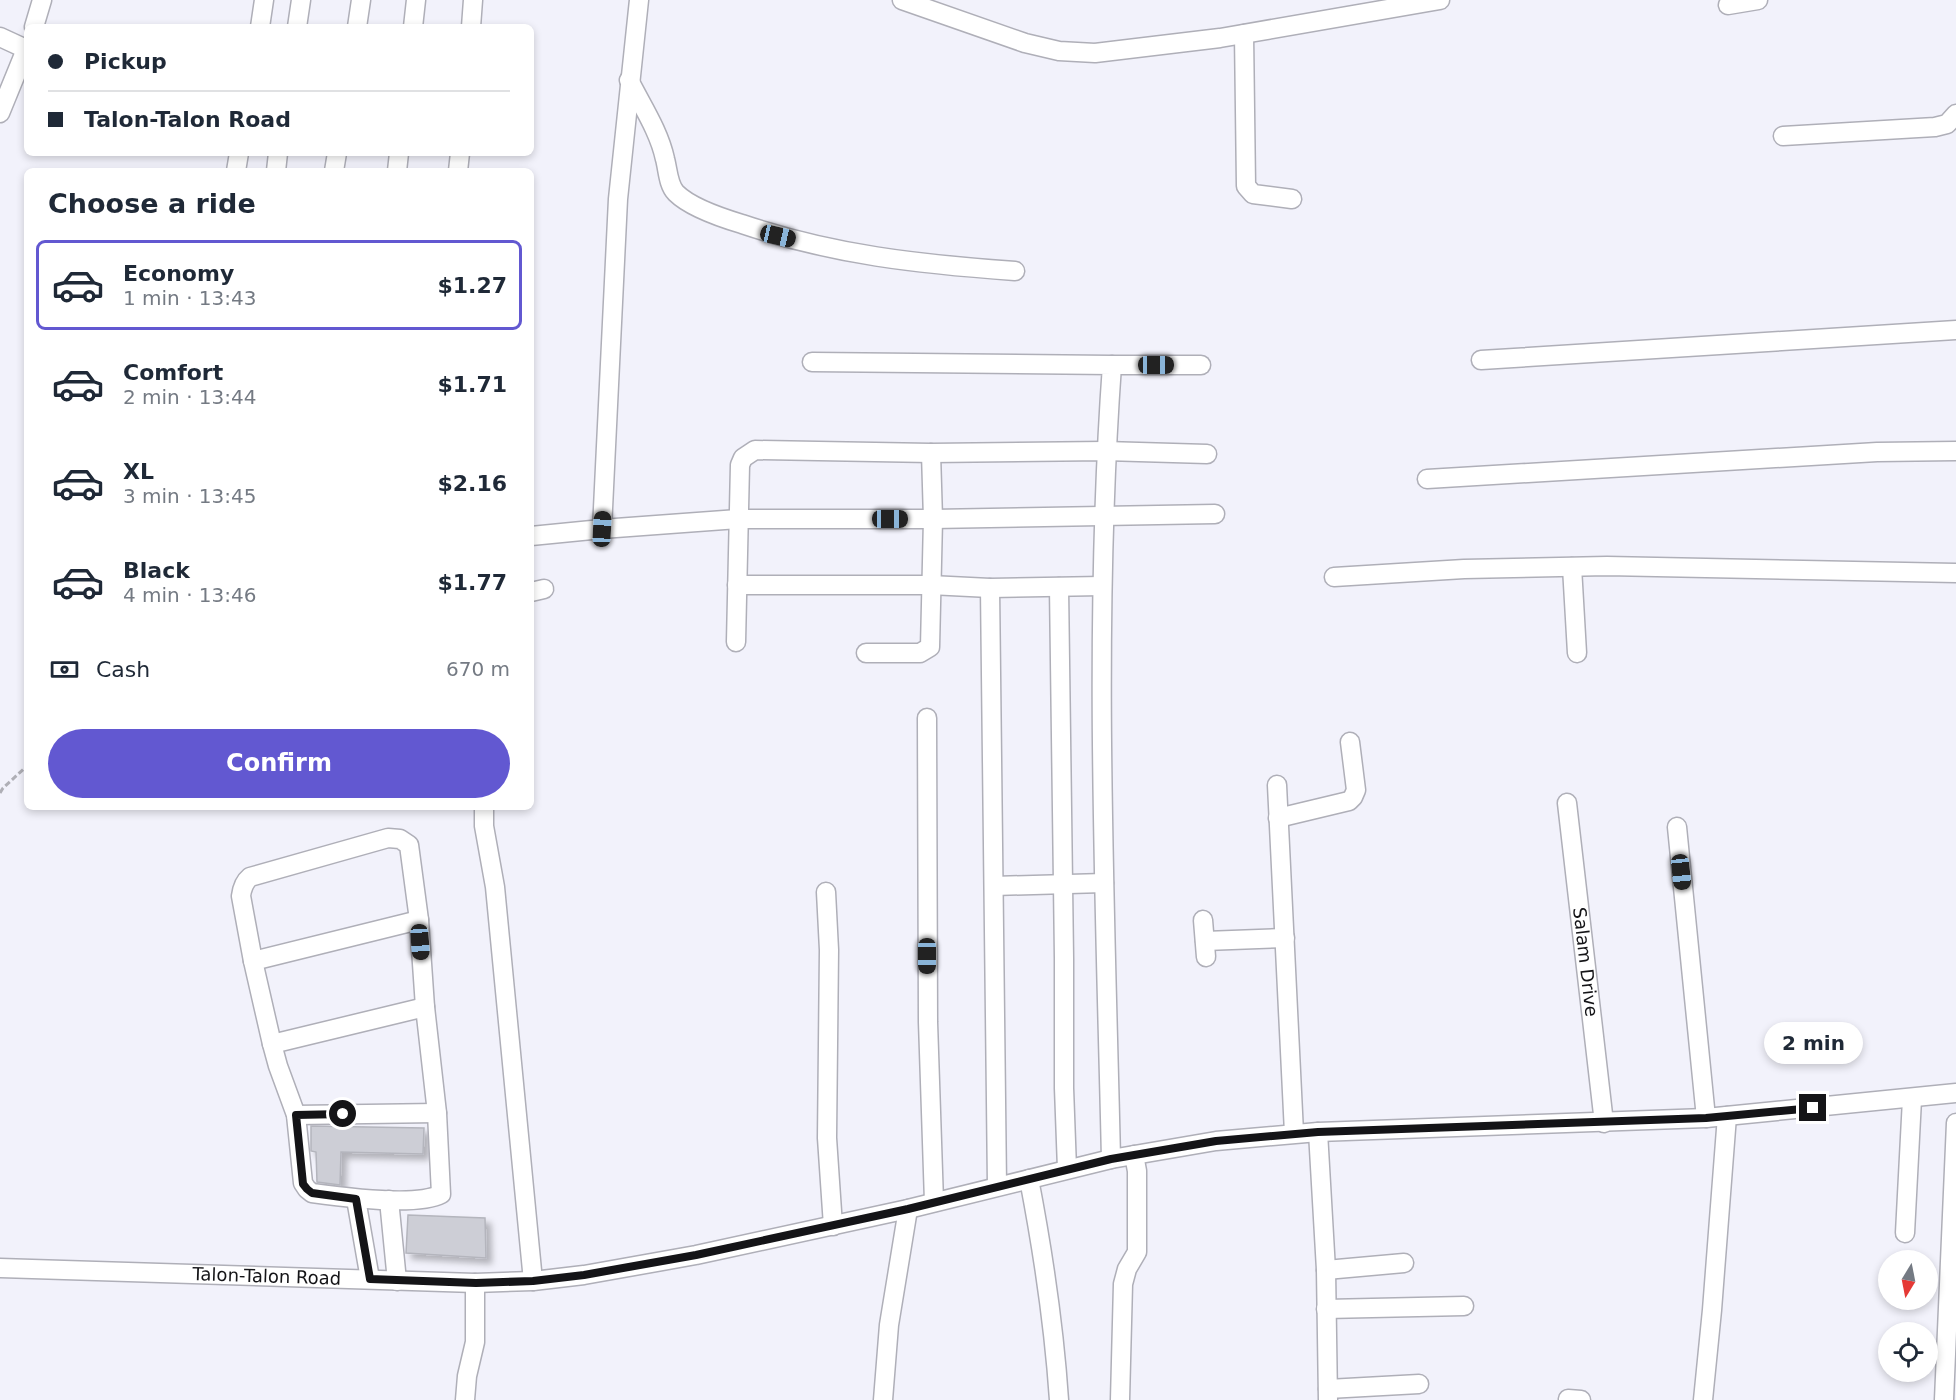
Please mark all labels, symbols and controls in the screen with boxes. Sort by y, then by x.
text: Pickup [84,49,167,74]
text: Talon-Talon Road [84,107,291,132]
text: Choose a ride [48,188,256,219]
car [758,223,798,249]
icon: car [51,258,105,312]
text: Economy [123,261,234,286]
text: $1.27 [437,273,507,298]
text: 1 min · 13:43 [123,286,257,310]
car [1138,356,1174,374]
icon: car [51,357,105,411]
text: Comfort [123,360,223,385]
text: $1.71 [437,372,507,397]
text: 2 min · 13:44 [123,385,257,409]
icon: car [51,456,105,510]
text: XL [123,459,154,484]
text: $2.16 [437,471,507,496]
text: 3 min · 13:45 [123,484,257,508]
car [872,510,908,528]
car [592,511,612,547]
icon: car [51,555,105,609]
text: Black [123,558,190,583]
text: $1.77 [437,570,507,595]
text: 4 min · 13:46 [123,583,257,607]
icon: cash [48,653,81,686]
text: Cash [96,657,150,682]
text: 670 m [446,657,510,681]
button: Confirm [48,729,510,798]
car [1670,853,1692,891]
street label: Salam Drive [1569,906,1603,1018]
car [410,923,430,961]
car [918,938,936,974]
callout: 2 min [1764,1021,1862,1063]
text: 2 min [1782,1031,1845,1055]
route end [1799,1094,1826,1121]
route start [329,1100,356,1127]
north arrow [1878,1250,1938,1310]
map controls [1878,1250,1938,1382]
street label: Talon-Talon Road [191,1263,342,1289]
button: locate [1878,1322,1938,1382]

